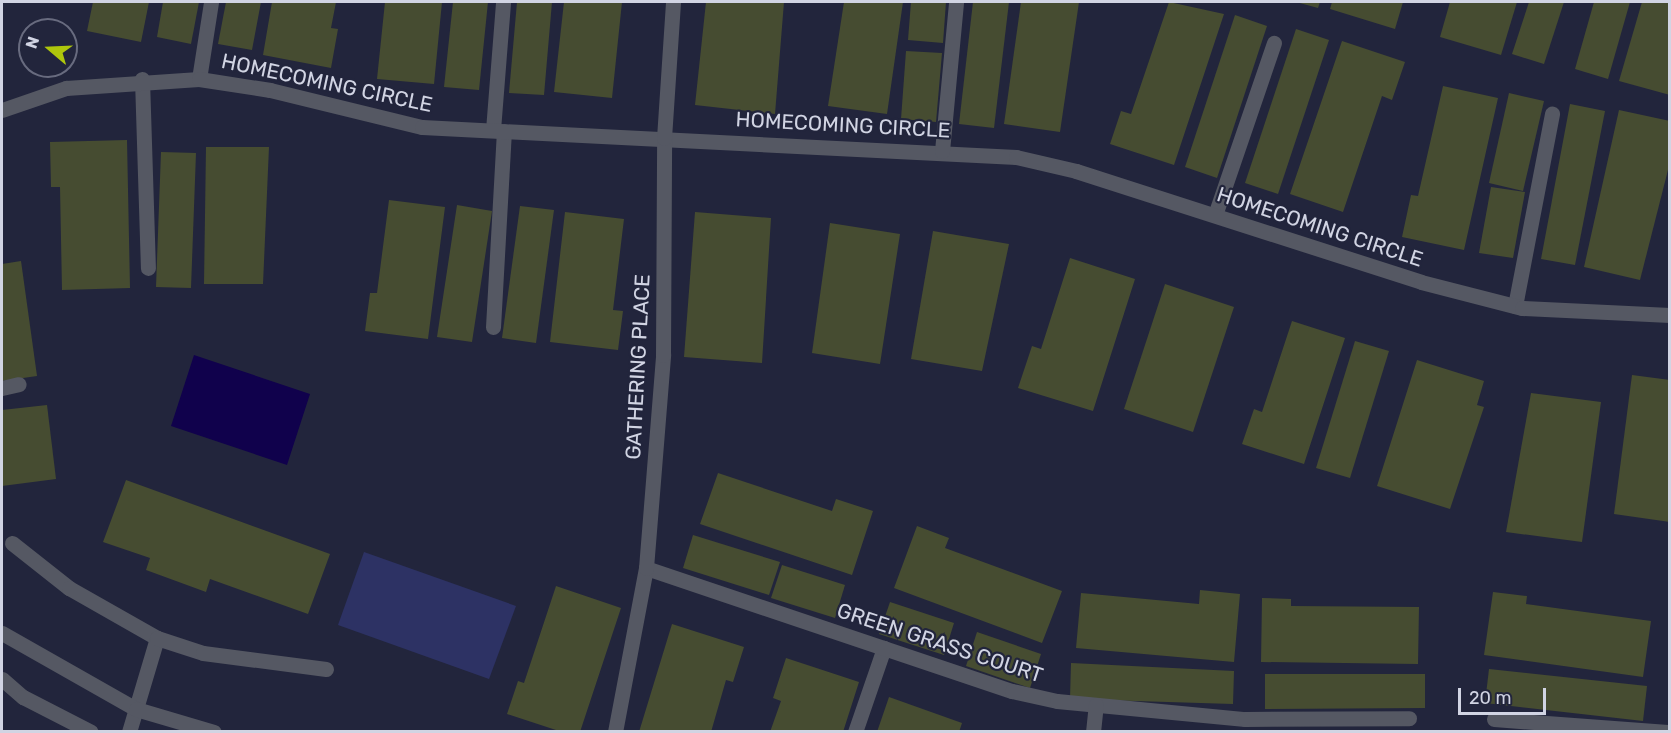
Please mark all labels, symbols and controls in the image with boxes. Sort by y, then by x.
north arrow [18,18,78,78]
text: N [22,34,43,51]
street label: HOMECOMING CIRCLE [219,48,435,118]
street label: HOMECOMING CIRCLE [735,107,951,143]
street label: HOMECOMING CIRCLE [1214,182,1426,272]
street label: GATHERING PLACE [621,274,655,460]
street label: GREEN GRASS COURT [834,598,1046,688]
scale bar [1461,676,1550,714]
text: 20 m [1469,687,1511,709]

